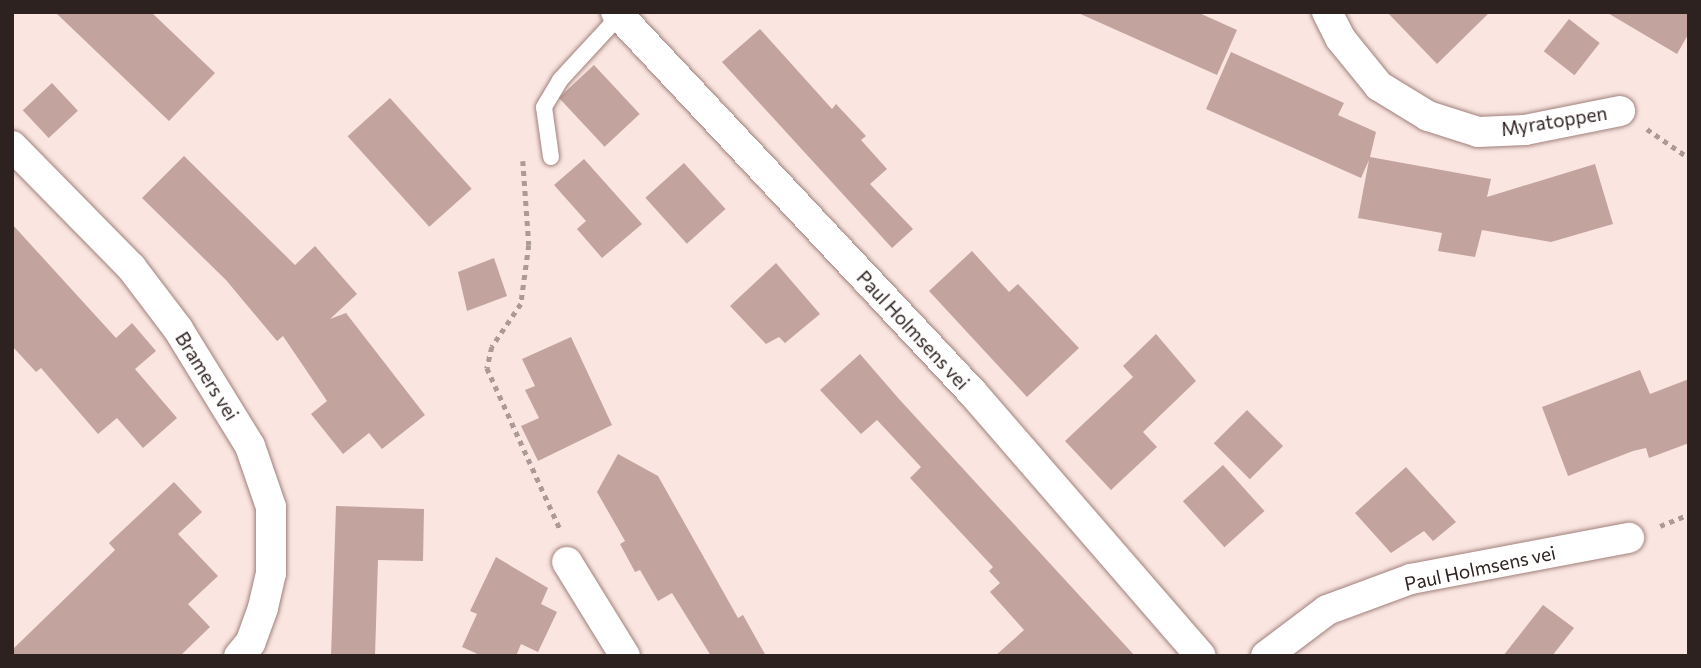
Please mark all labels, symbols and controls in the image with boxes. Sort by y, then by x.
street label: Myratoppen [1499,101,1609,141]
street label: Paul Holmsens vei [852,266,974,394]
street label: Bramers vei [171,328,243,424]
street label: Paul Holmsens vei [1402,541,1558,595]

